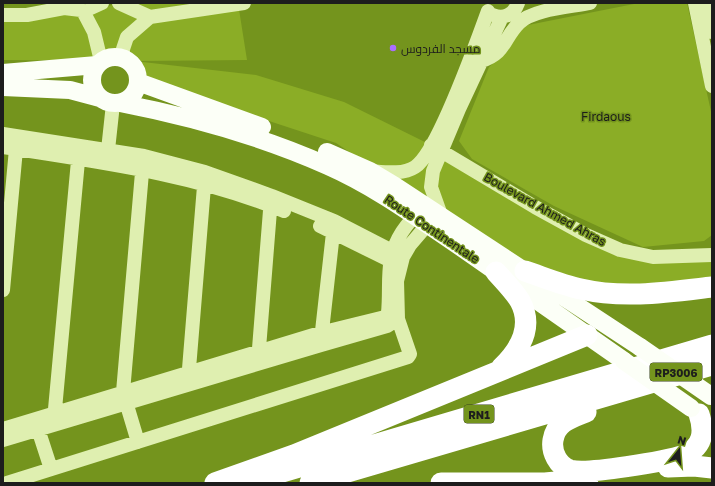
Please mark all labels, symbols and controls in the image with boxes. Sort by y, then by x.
place label: مسجد الفردوس [401,41,480,56]
marker: مسجد الفردوس [388,43,398,53]
park label: Firdaous [581,109,631,124]
street label: Boulevard Ahmed Ahras [481,169,609,249]
street label: Route Continentale [381,192,483,266]
road number: RP3006 [650,363,702,381]
road number: RN1 [464,405,494,423]
north arrow [659,430,699,470]
text: N [676,433,688,447]

